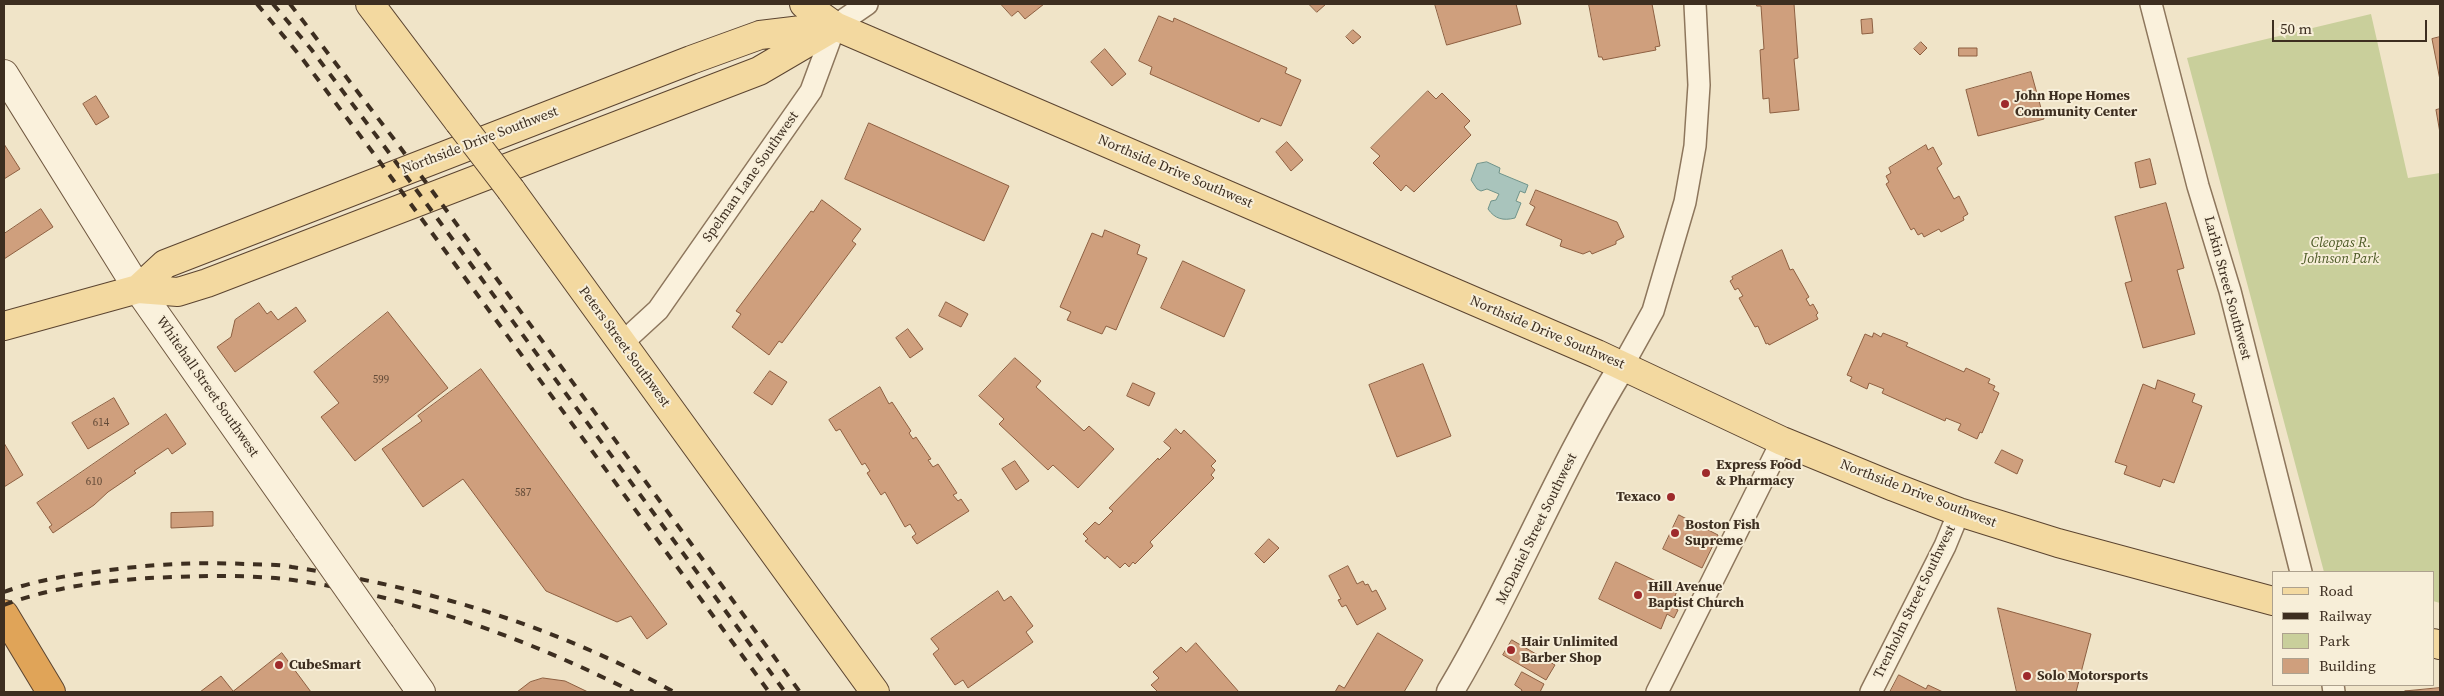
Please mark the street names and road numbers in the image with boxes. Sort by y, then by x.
street label: Northside Drive Southwest [399,103,561,179]
street label: Spelman Lane Southwest [699,108,803,246]
street label: Northside Drive Southwest [1095,132,1255,212]
street label: Larkin Street Southwest [2200,214,2254,362]
street label: Peters Street Southwest [575,283,673,411]
street label: Northside Drive Southwest [1467,293,1627,373]
street label: Whitehall Street Southwest [152,313,262,461]
street label: McDaniel Street Southwest [1493,451,1581,607]
street label: Northside Drive Southwest [1837,456,1999,532]
street label: Trenholm Street Southwest [1871,523,1959,681]

